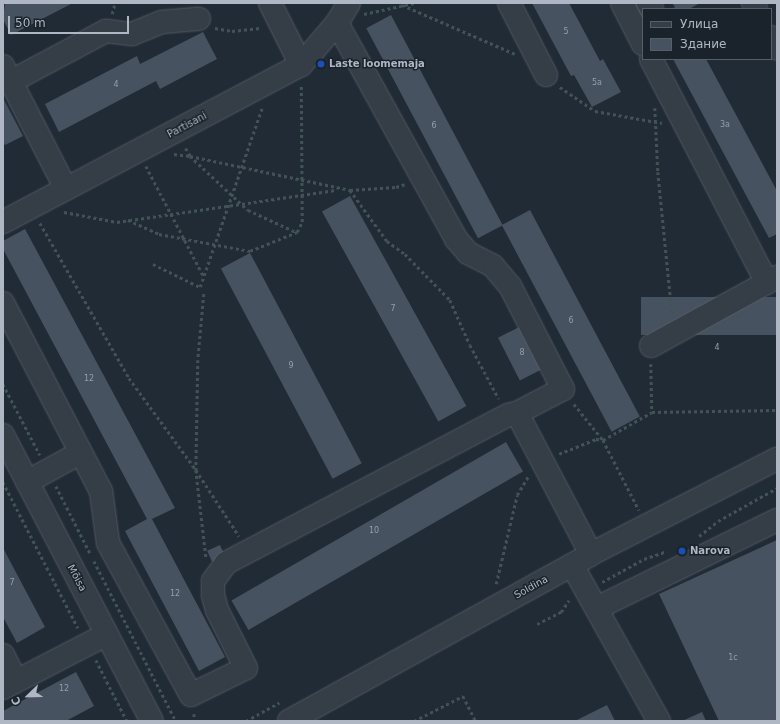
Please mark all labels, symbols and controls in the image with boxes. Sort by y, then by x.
scale bar [10,8,131,34]
legend [642,8,772,60]
text: 50 m [15,16,46,30]
text: Улица [680,17,718,31]
house number: 5 [563,27,569,37]
text: Здание [680,37,726,51]
place label: Laste loomemaja [329,58,425,70]
marker: Laste loomemaja [316,59,326,69]
house number: 5a [592,78,602,88]
house number: 4 [113,80,119,90]
street label: Partisani [165,110,209,140]
house number: 3a [720,120,730,130]
house number: 6 [431,121,437,131]
house number: 7 [390,304,396,314]
house number: 6 [568,316,574,326]
house number: 4 [714,343,720,353]
house number: 8 [519,348,525,358]
house number: 9 [288,361,294,371]
house number: 12 [84,374,94,384]
house number: 10 [369,526,379,536]
place label: Narova [690,545,730,557]
marker: Narova [677,546,687,556]
street label: Mõisa [65,562,89,594]
street label: Soldina [512,573,550,601]
house number: 7 [9,578,15,588]
house number: 12 [170,589,180,599]
house number: 1c [728,653,738,663]
north arrow [8,676,48,716]
house number: 12 [59,684,69,694]
text: С [9,695,24,707]

